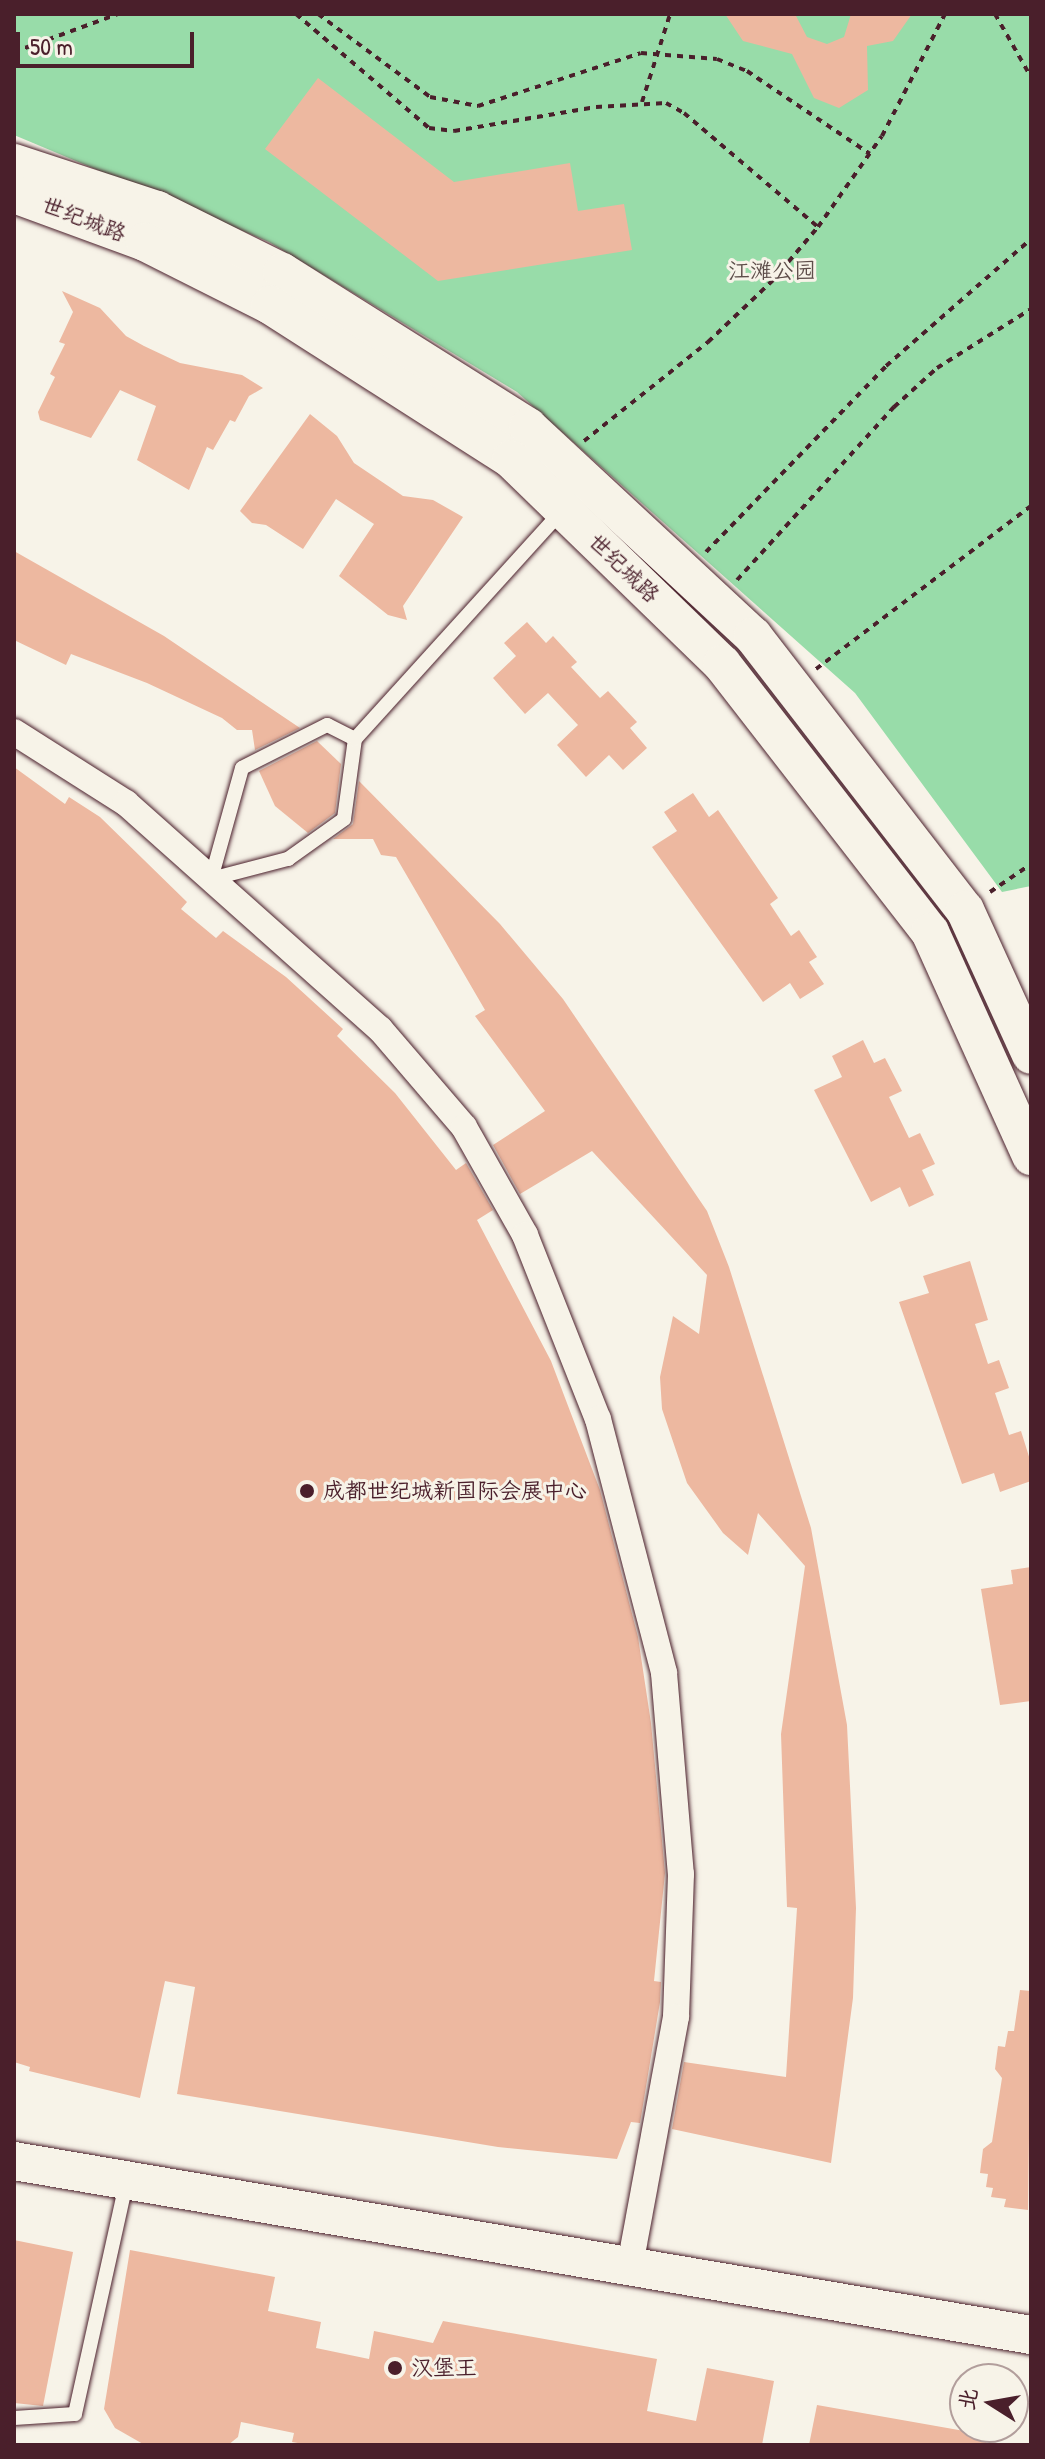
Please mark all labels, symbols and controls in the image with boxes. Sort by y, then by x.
scale bar [20,16,198,66]
text: 50 m [30,30,73,62]
street label: 世纪城路 [38,191,130,247]
park label: 江滩公园 [728,258,816,284]
street label: 世纪城路 [583,528,665,608]
place label: 成都世纪城新国际会展中心 [323,1478,587,1504]
marker: 成都世纪城新国际会展中心 [298,1482,316,1500]
place label: 汉堡王 [411,2355,477,2381]
marker: 汉堡王 [386,2359,404,2377]
north arrow [949,2363,1029,2443]
text: 北 [951,2385,984,2412]

